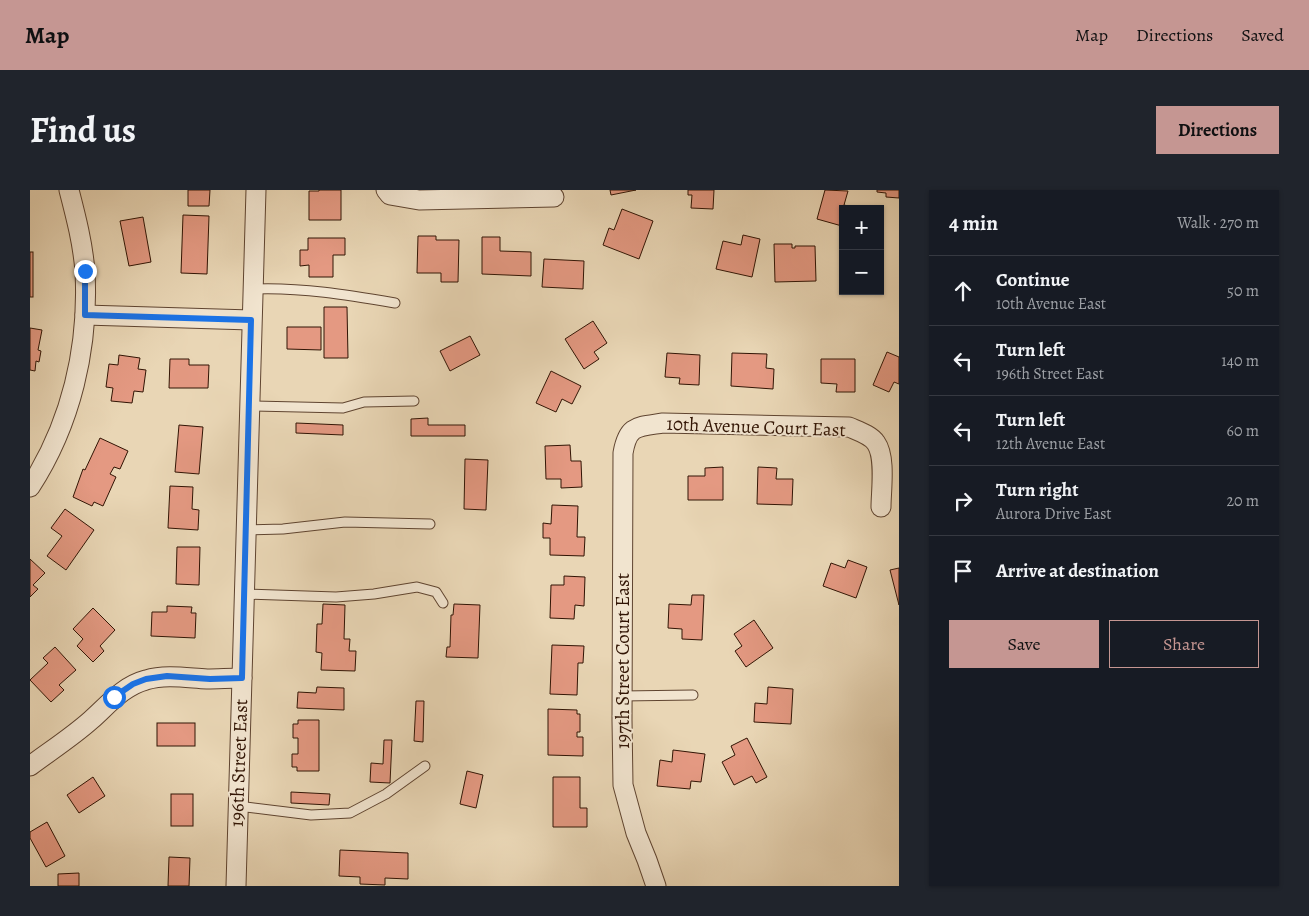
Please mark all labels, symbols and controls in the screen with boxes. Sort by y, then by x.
text: Map [25,19,69,51]
text: Map [1075,23,1108,47]
text: Directions [1136,23,1213,47]
text: Saved [1241,23,1284,47]
text: Find us [30,106,136,154]
button: Directions [1156,106,1279,154]
map controls [839,205,884,295]
button: + [839,205,884,250]
text: 4 min [949,209,998,237]
text: Walk · 270 m [1177,212,1259,234]
button: − [839,250,884,295]
route end [74,260,97,283]
text: Continue [996,267,1070,293]
icon: ahead [949,277,977,305]
text: 50 m [1227,280,1259,302]
text: 10th Avenue East [996,293,1106,315]
text: Turn left [996,337,1065,363]
icon: left [949,347,977,375]
text: 140 m [1221,350,1259,372]
text: 196th Street East [996,363,1104,385]
text: Turn left [996,407,1065,433]
street label: 10th Avenue Court East [666,411,846,443]
icon: left [949,417,977,445]
text: 60 m [1227,420,1259,442]
text: 12th Avenue East [996,433,1105,455]
text: Turn right [996,477,1078,503]
icon: right [949,487,977,515]
text: 20 m [1226,490,1259,512]
text: Aurora Drive East [996,503,1112,525]
icon: arrive [949,557,977,585]
text: Arrive at destination [996,558,1159,584]
street label: 197th Street Court East [610,573,636,749]
button: Save [949,620,1099,668]
button: Share [1109,620,1259,668]
route start [103,686,126,709]
street label: 196th Street East [224,698,254,828]

